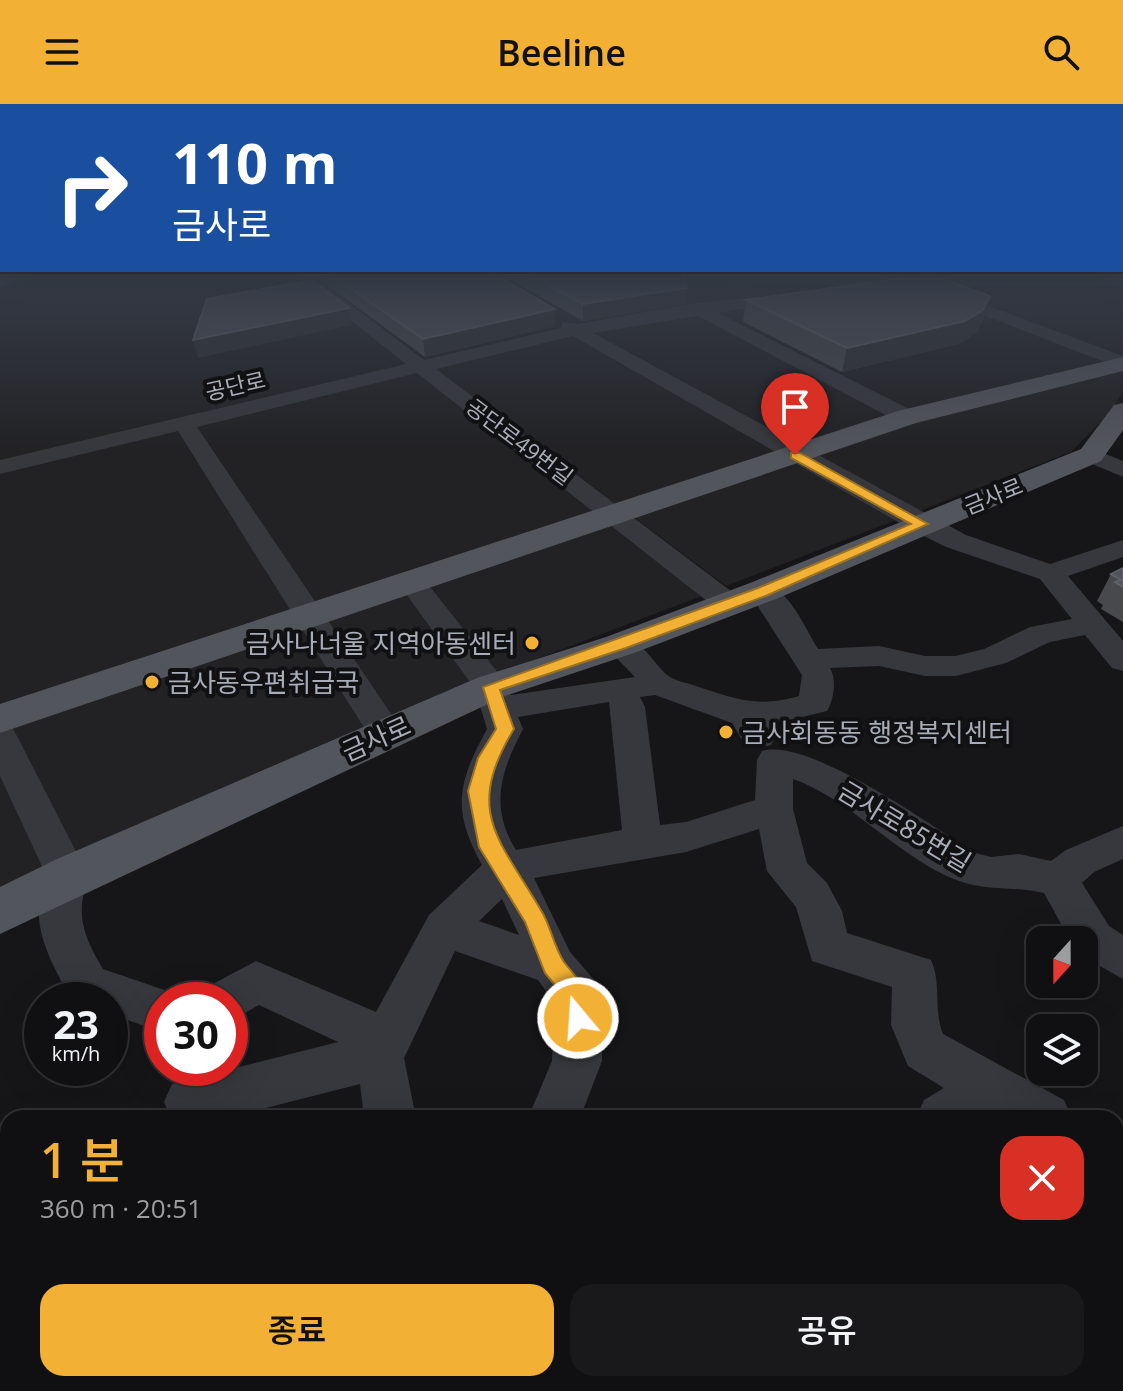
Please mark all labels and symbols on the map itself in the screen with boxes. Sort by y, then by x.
street label: 공단로 [202,364,268,406]
pin [761,373,829,455]
street label: 공단로49번길 [461,391,579,491]
street label: 금사로 [959,470,1027,520]
place label: 금사나너울 지역아동센터 [246,625,516,661]
marker: 금사나너울 지역아동센터 [523,634,541,652]
place label: 금사동우편취급국 [168,664,359,700]
marker: 금사동우편취급국 [143,673,161,691]
street label: 금사로 [336,707,416,769]
place label: 금사회동동 행정복지센터 [742,714,1012,750]
marker: 금사회동동 행정복지센터 [717,723,735,741]
street label: 금사로85번길 [832,772,978,880]
north arrow [1026,926,1098,998]
position arrow [536,976,620,1060]
speed limit sign: 30 [144,982,248,1086]

